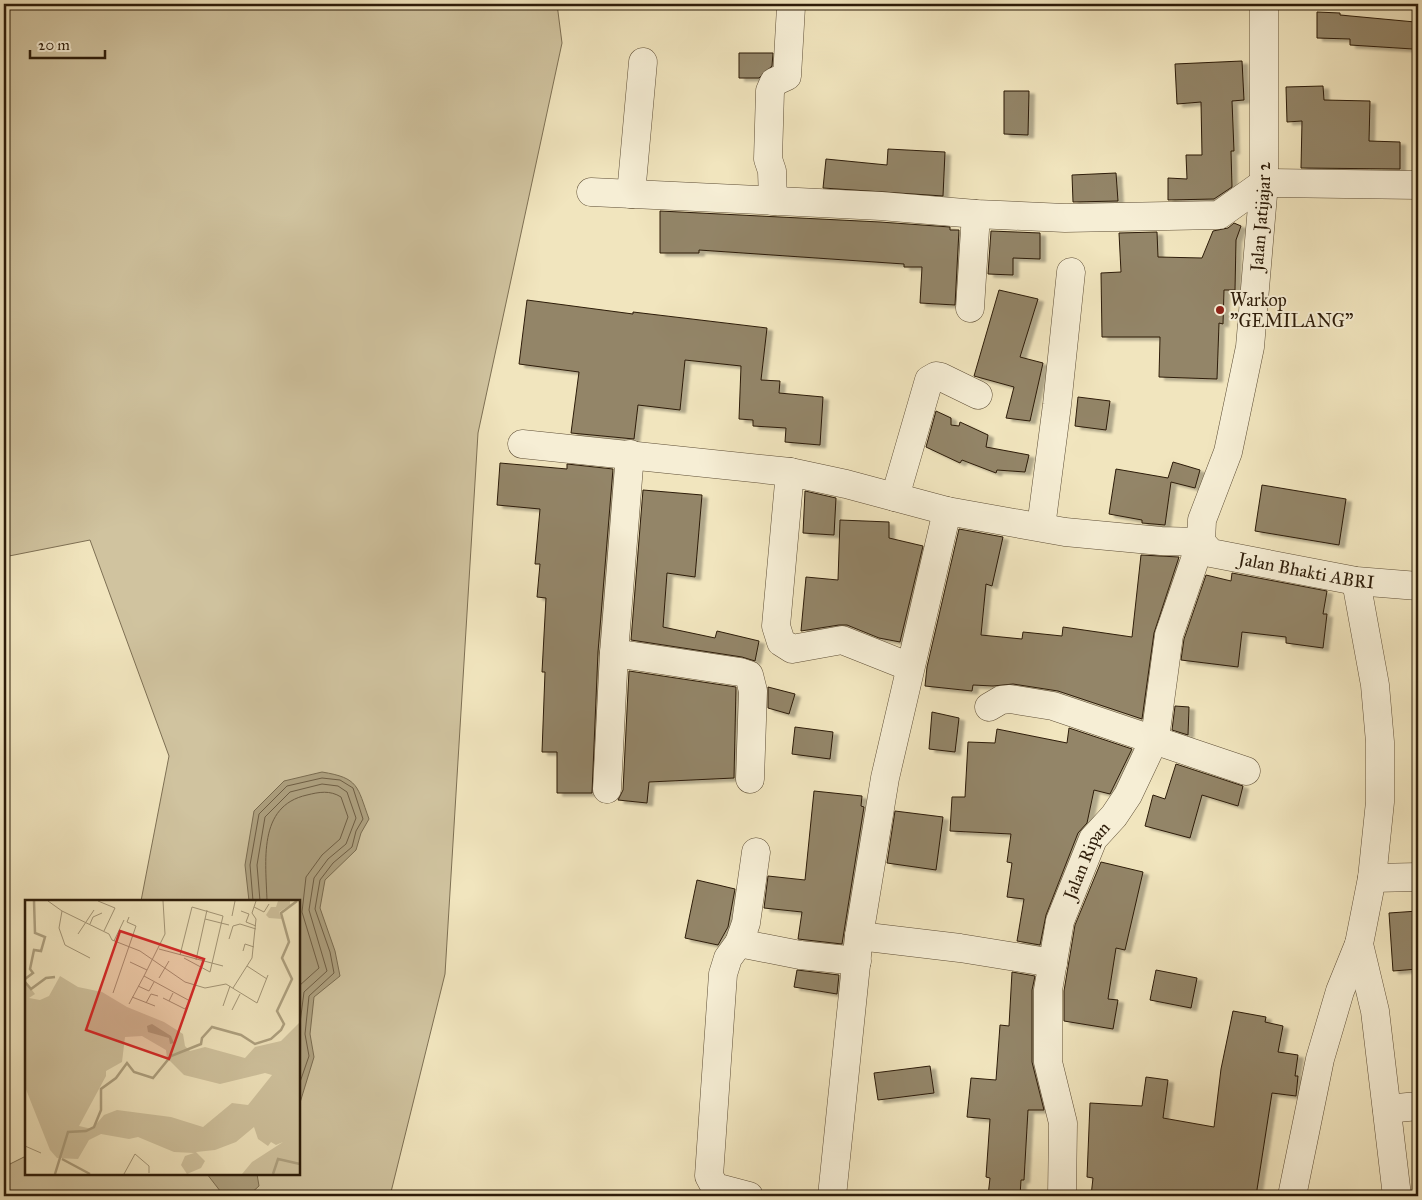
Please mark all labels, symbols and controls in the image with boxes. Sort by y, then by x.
scale bar [30,28,105,60]
text: 20 m [38,36,70,54]
street label: Jalan Jatijajar 2 [1245,162,1275,274]
place label: Warkop "GEMILANG" [1230,289,1353,332]
marker: Warkop "GEMILANG" [1214,304,1226,316]
street label: Jalan Bhakti ABRI [1234,547,1376,593]
street label: Jalan Ripan [1058,817,1115,905]
inset map [25,900,300,1175]

